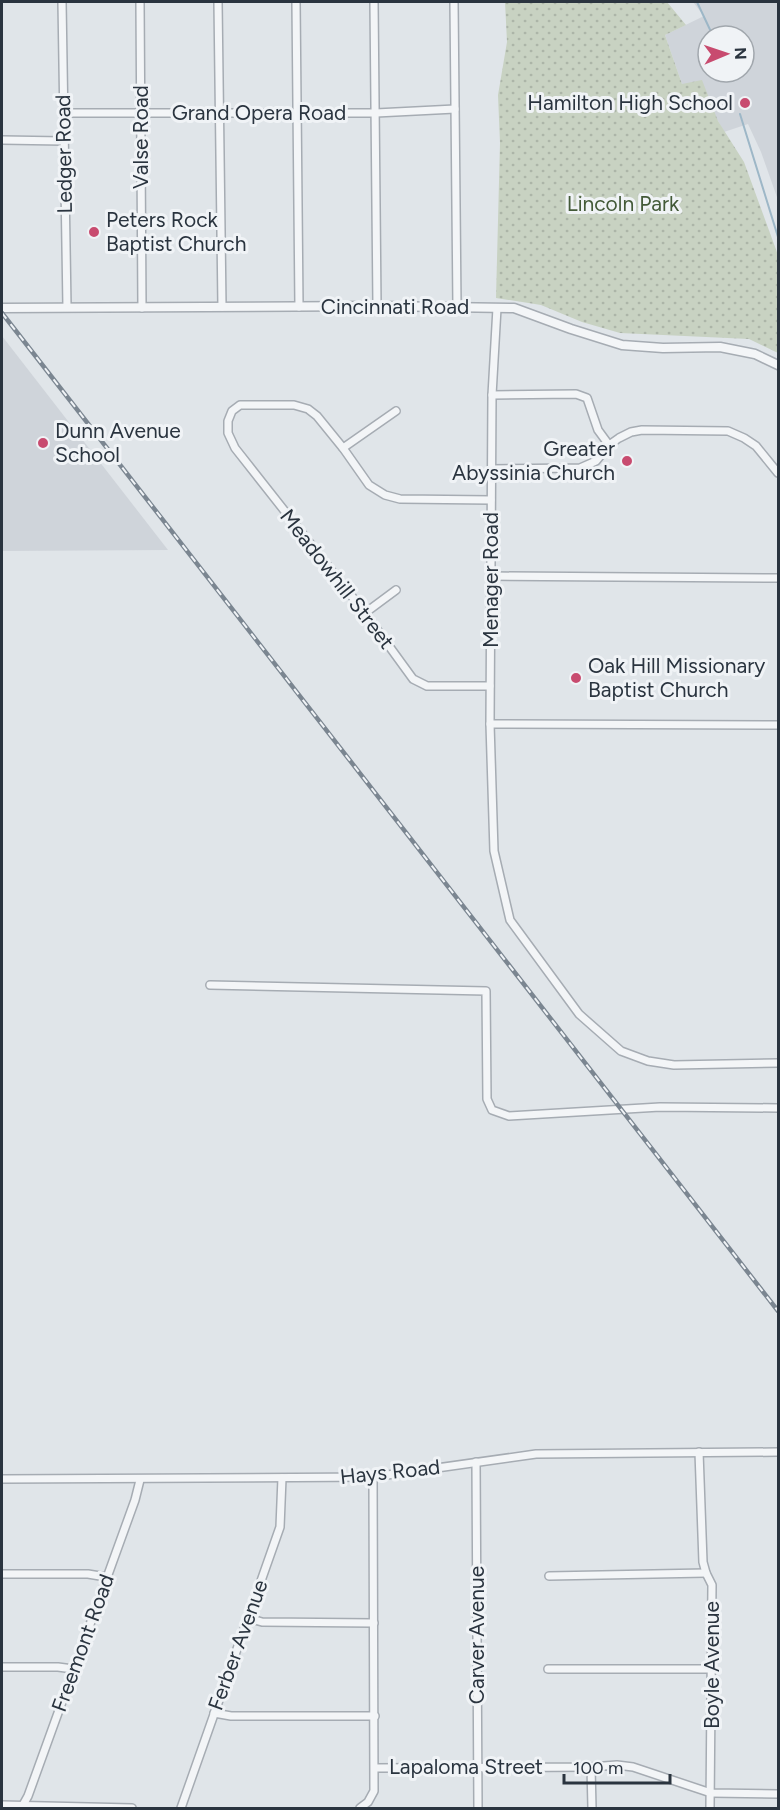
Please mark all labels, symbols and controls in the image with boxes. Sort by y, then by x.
north arrow [696,24,756,84]
text: N [731,47,750,60]
street label: Valse Road [128,85,153,189]
place label: Hamilton High School [527,90,733,115]
street label: Ledger Road [50,94,77,214]
marker: Hamilton High School [738,96,752,110]
street label: Grand Opera Road [172,100,346,125]
park label: Lincoln Park [567,191,680,216]
place label: Peters Rock Baptist Church [106,207,246,256]
marker: Peters Rock Baptist Church [87,225,101,239]
street label: Cincinnati Road [321,294,469,319]
place label: Dunn Avenue School [55,418,181,467]
marker: Dunn Avenue School [36,436,50,450]
place label: Greater Abyssinia Church [452,436,615,485]
marker: Greater Abyssinia Church [620,454,634,468]
street label: Meadowhill Street [275,504,400,654]
street label: Menager Road [478,512,503,648]
place label: Oak Hill Missionary Baptist Church [588,653,765,702]
marker: Oak Hill Missionary Baptist Church [569,671,583,685]
street label: Hays Road [339,1454,441,1489]
street label: Carver Avenue [464,1566,489,1704]
street label: Freemont Road [46,1571,119,1715]
street label: Ferber Avenue [202,1576,273,1713]
street label: Boyle Avenue [699,1601,724,1729]
scale bar [564,1747,670,1785]
street label: Lapaloma Street [389,1754,543,1779]
text: 100 m [573,1757,623,1779]

